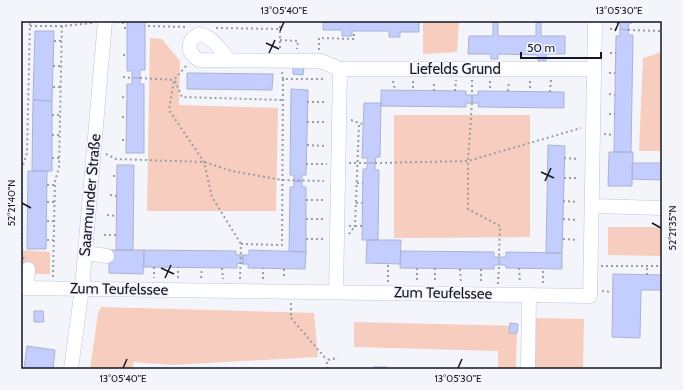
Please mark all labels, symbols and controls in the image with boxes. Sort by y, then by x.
text: 13°05'40"E [260,4,308,17]
text: 13°05'30"E [596,4,643,17]
scale bar [521,34,601,60]
text: 50 m [527,40,555,55]
street label: Liefelds Grund [409,60,501,78]
street label: Saarmunder Straße [76,133,104,257]
text: 52°21'40"N [5,180,18,226]
text: 52°21'35"N [666,206,679,250]
street label: Zum Teufelssee [70,279,169,299]
street label: Zum Teufelssee [394,283,493,303]
text: 13°05'40"E [99,372,147,385]
text: 13°05'30"E [435,372,482,385]

